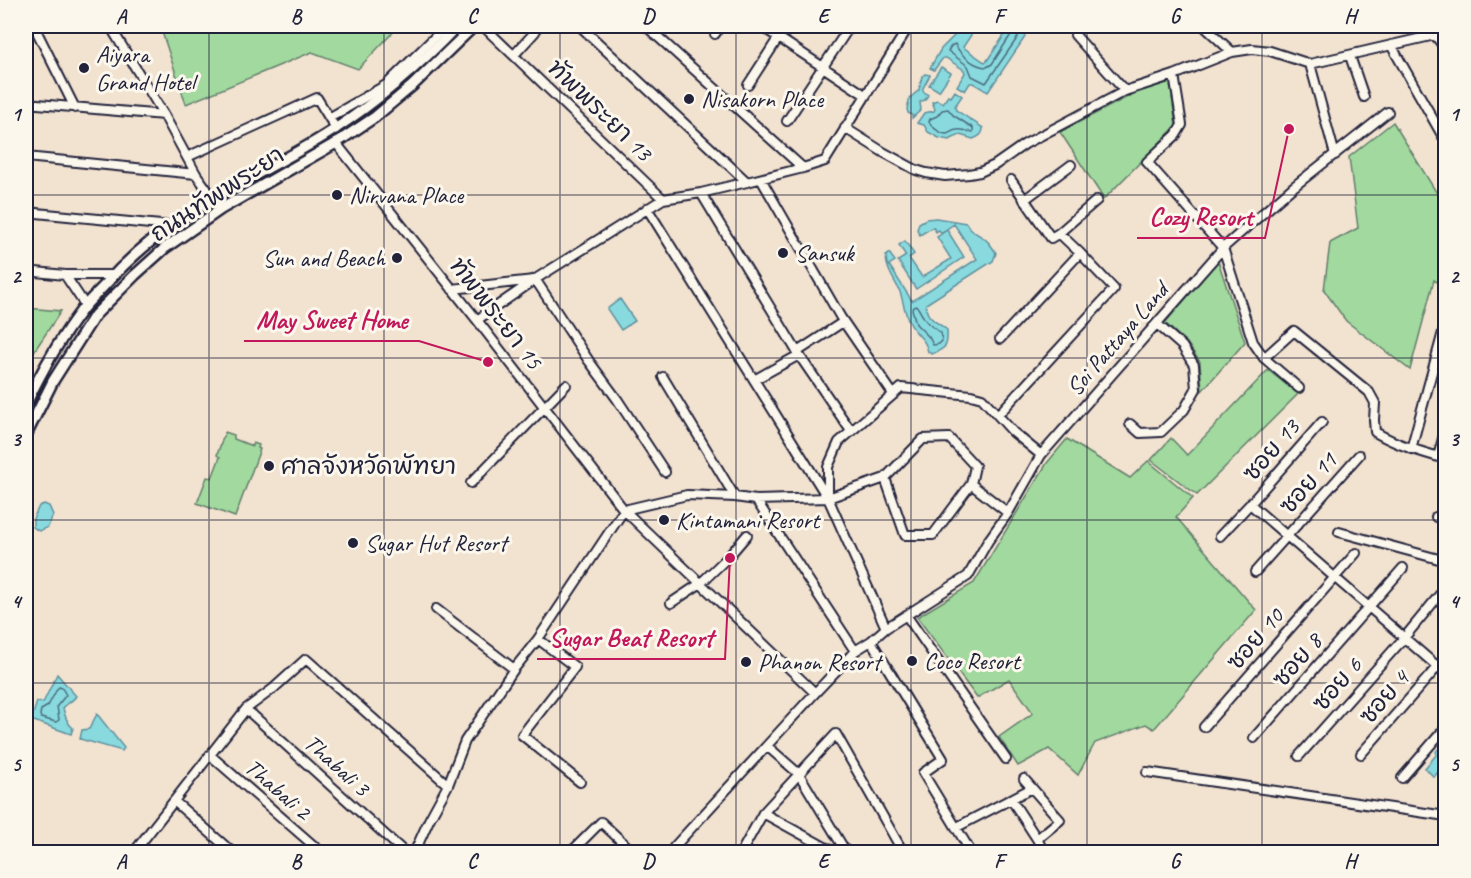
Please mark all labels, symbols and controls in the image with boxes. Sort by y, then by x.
text: A [116,4,128,29]
text: B [291,4,303,29]
text: C [467,4,479,29]
text: D [642,4,656,29]
text: E [818,4,832,29]
text: F [994,4,1008,29]
text: G [1170,4,1183,29]
text: H [1344,4,1359,29]
place label: Aiyara Grand Hotel [96,39,198,97]
street label: ทัพพระยา 13 [541,53,660,169]
marker: Aiyara Grand Hotel [77,61,91,75]
place label: Nisakorn Place [701,84,825,114]
marker: Nisakorn Place [682,92,696,106]
text: 1 [12,102,23,127]
text: 1 [1450,102,1461,127]
street label: ถนนทัพพระยา [144,140,290,248]
place label: Nirvana Place [349,180,465,210]
marker: Nirvana Place [330,188,344,202]
callout: Cozy Resort [1137,194,1265,238]
text: Cozy Resort [1149,200,1256,233]
place label: Sansuk [795,238,856,268]
place label: Sun and Beach [262,243,386,273]
marker: Sansuk [776,246,790,260]
marker: Sun and Beach [390,251,404,265]
street label: ทัพพระยา 15 [443,251,550,376]
text: 2 [12,264,23,289]
text: 2 [1450,264,1461,289]
street label: Soi Pattaya Land [1060,273,1177,402]
callout: May Sweet Home [244,297,419,341]
text: May Sweet Home [256,303,410,336]
street label: ซอย 13 [1236,411,1307,487]
text: 3 [12,427,23,452]
text: 3 [1450,427,1461,452]
street label: ซอย 11 [1273,445,1344,520]
place label: ศาลจังหวัดพัทยา [281,451,456,481]
marker: ศาลจังหวัดพัทยา [262,459,276,473]
place label: Kintamani Resort [676,505,821,535]
marker: Kintamani Resort [657,513,671,527]
place label: Sugar Hut Resort [365,528,510,558]
marker: Sugar Hut Resort [346,536,360,550]
text: 4 [12,589,24,614]
text: 4 [1450,589,1462,614]
street label: ซอย 10 [1220,600,1291,676]
callout: Sugar Beat Resort [537,615,725,659]
text: Sugar Beat Resort [549,621,718,654]
street label: ซอย 8 [1266,625,1330,693]
place label: Coco Resort [924,646,1022,676]
place label: Phanon Resort [758,647,884,677]
street label: ซอย 6 [1306,650,1369,717]
marker: Coco Resort [905,654,919,668]
marker: Phanon Resort [739,655,753,669]
street label: ซอย 4 [1353,662,1417,730]
street label: Thabali 3 [298,728,378,804]
text: 5 [12,752,23,777]
street label: Thabali 2 [239,752,319,827]
text: 5 [1450,752,1461,777]
text: A [116,849,128,874]
text: B [291,849,303,874]
text: C [467,849,479,874]
text: D [642,849,656,874]
text: E [818,849,832,874]
text: F [994,849,1008,874]
text: G [1170,849,1183,874]
text: H [1344,849,1359,874]

